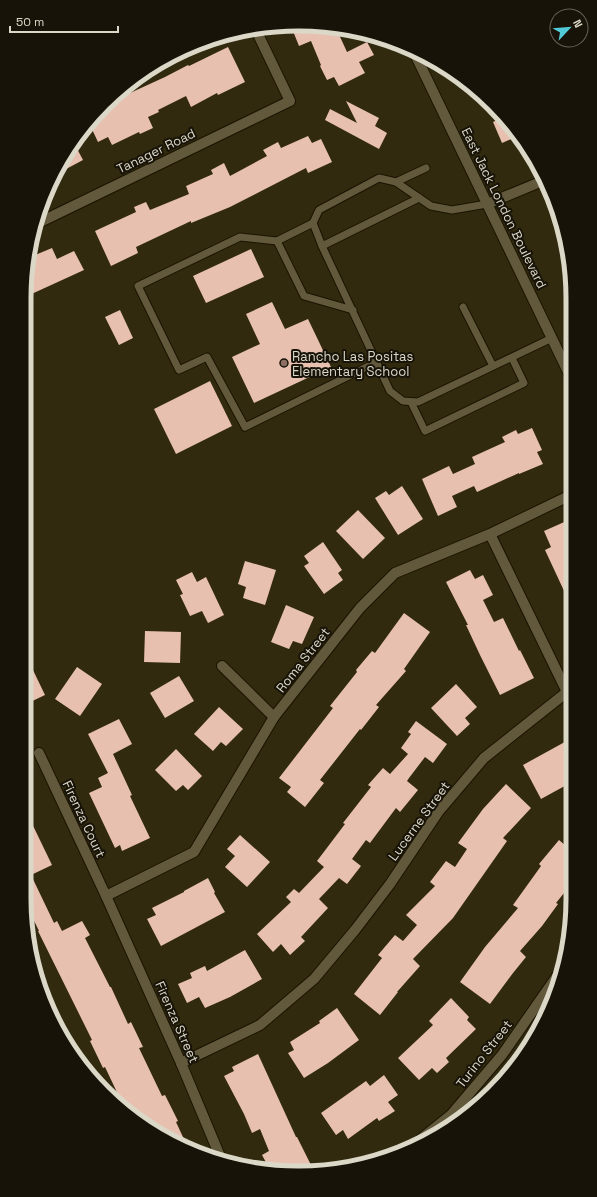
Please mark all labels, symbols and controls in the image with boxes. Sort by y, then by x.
scale bar [10,8,118,34]
north arrow [549,8,589,48]
text: 50 m [16,14,44,30]
text: N [570,17,586,30]
street label: Tanager Road [114,125,198,177]
street label: East Jack London Boulevard [458,125,550,291]
place label: Rancho Las Positas Elementary School [292,348,414,380]
marker: Rancho Las Positas Elementary School [279,358,289,368]
street label: Roma Street [272,624,334,696]
street label: Firenza Court [59,778,109,860]
street label: Lucerne Street [384,778,454,864]
street label: Firenza Street [151,978,203,1066]
street label: Turino Street [452,1017,516,1091]

